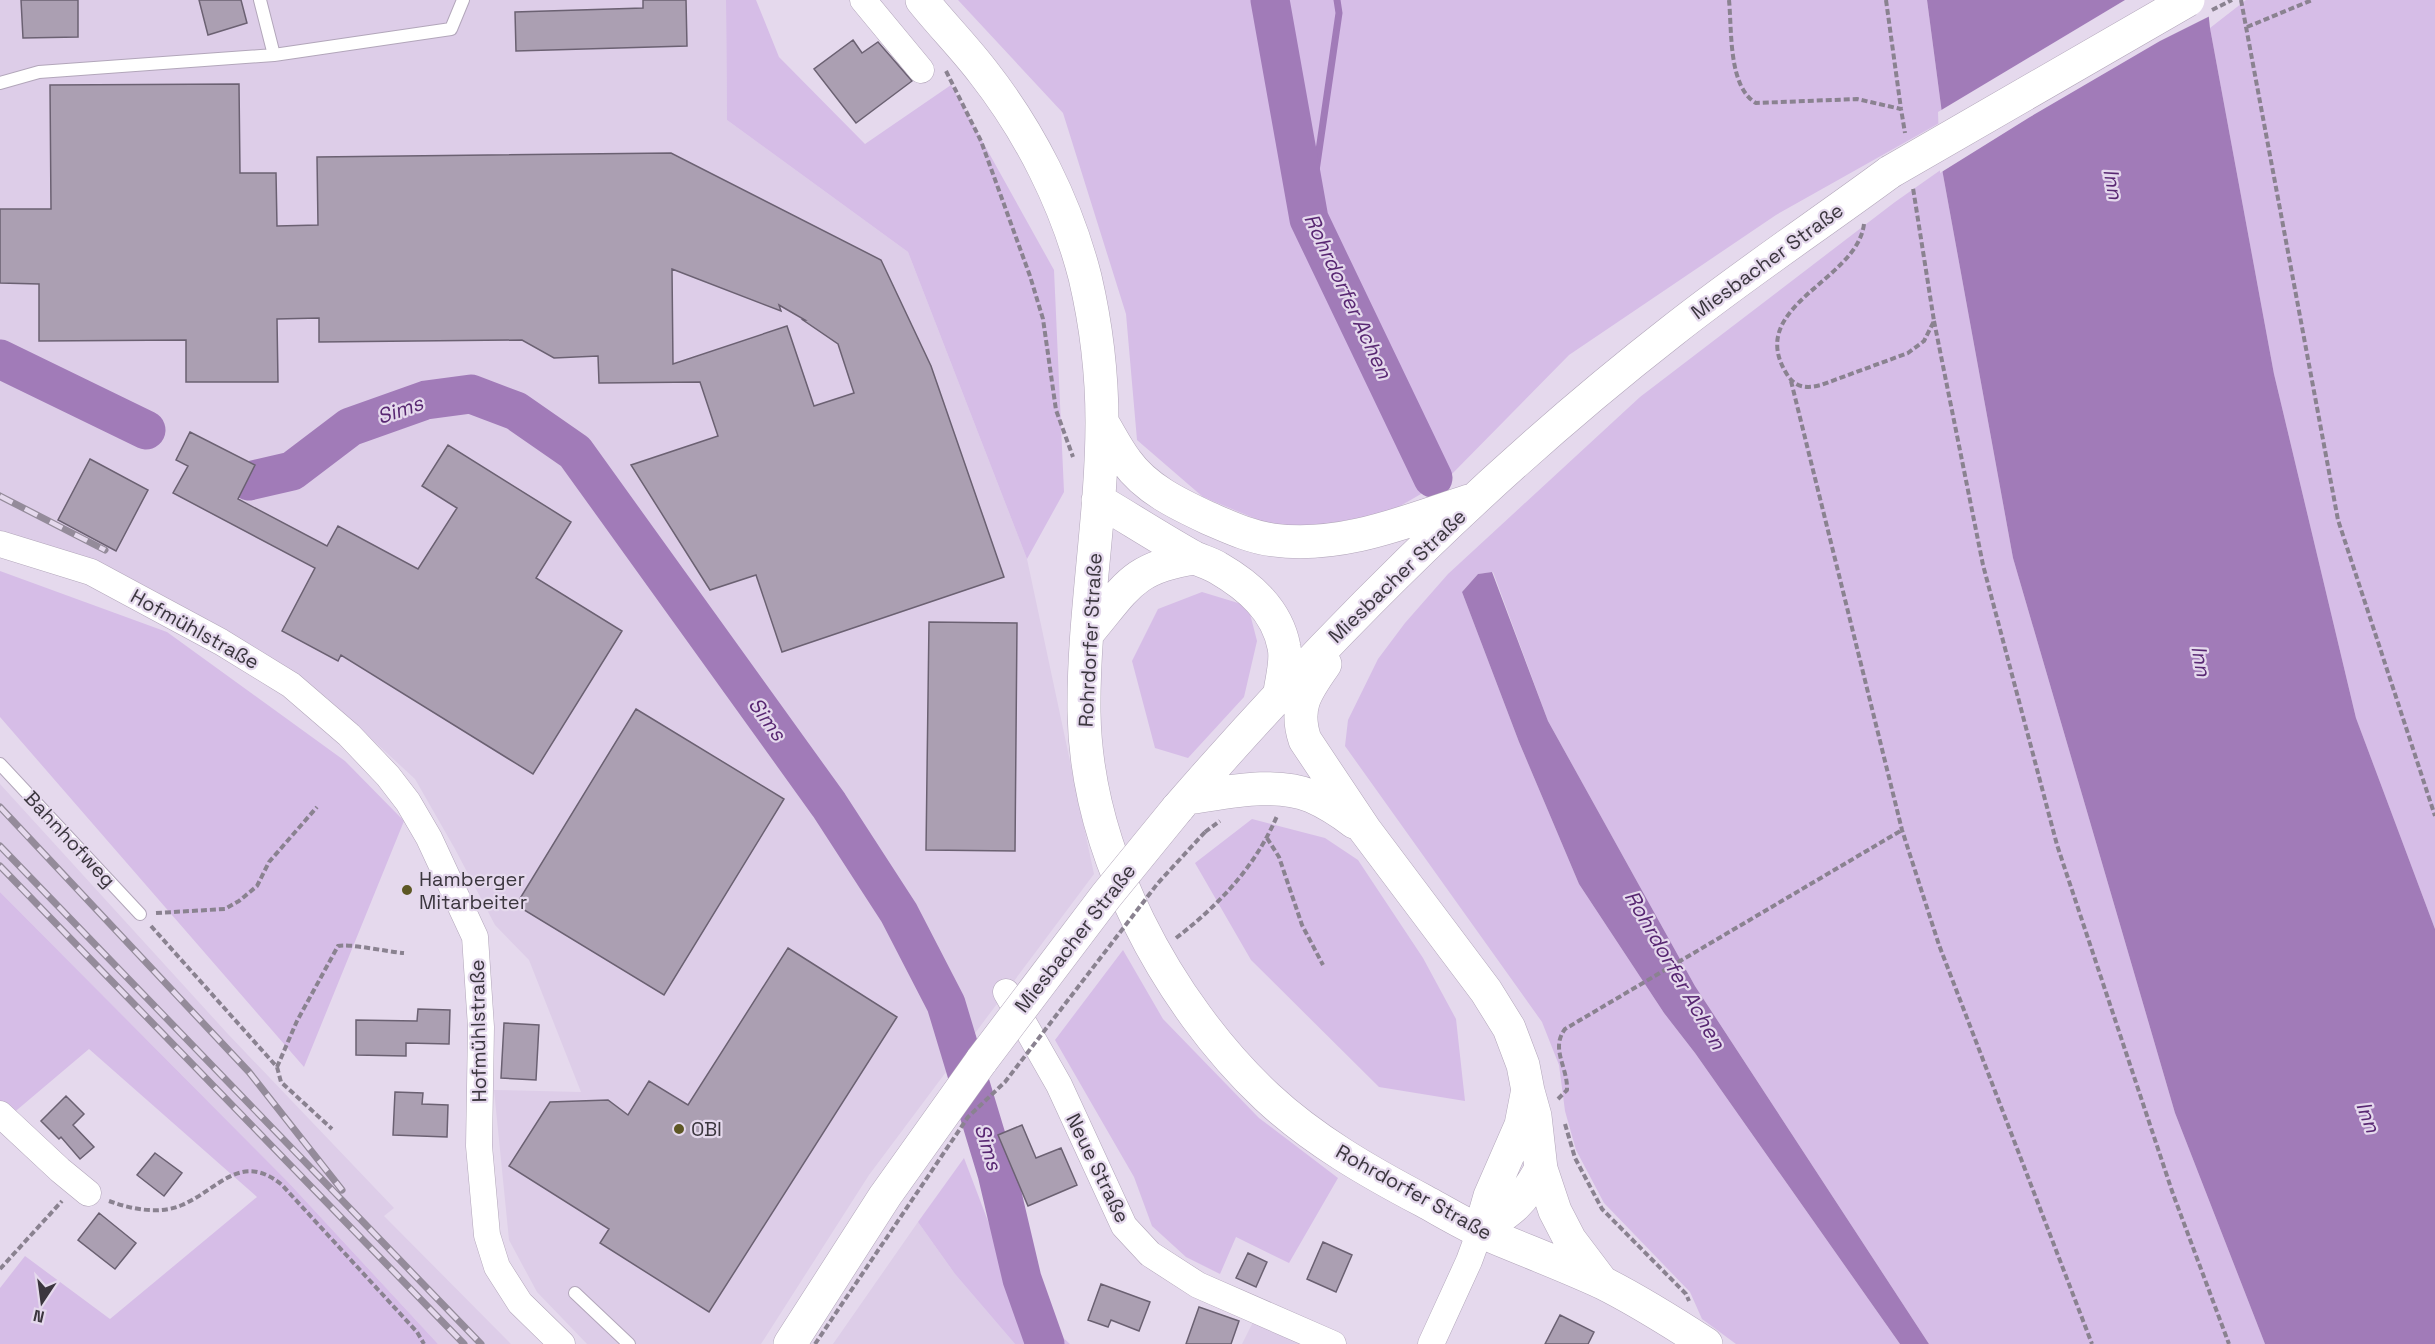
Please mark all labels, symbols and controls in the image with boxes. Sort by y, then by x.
water label: Inn [2097,166,2130,203]
street label: Miesbacher Straße [1686,197,1848,325]
water label: Rohrdorfer Achen [1298,209,1399,384]
water label: Sims [373,389,427,430]
street label: Miesbacher Straße [1323,503,1471,649]
street label: Rohrdorfer Straße [1072,552,1108,728]
street label: Hofmühlstraße [126,583,264,675]
water label: Inn [2185,643,2218,680]
water label: Sims [743,692,793,746]
street label: Bahnhofweg [19,785,121,893]
street label: Miesbacher Straße [1009,858,1141,1018]
place label: Hamberger Mitarbeiter [419,866,527,915]
marker: Hamberger Mitarbeiter [400,883,414,897]
water label: Rohrdorfer Achen [1619,885,1733,1055]
street label: Hofmühlstraße [464,959,492,1103]
water label: Inn [2350,1098,2387,1137]
street label: Neue Straße [1060,1109,1136,1227]
place label: OBI [691,1116,722,1142]
water label: Sims [969,1120,1009,1174]
marker: OBI [672,1122,686,1136]
street label: Rohrdorfer Straße [1331,1138,1497,1246]
north arrow [12,1272,72,1332]
text: N [31,1305,46,1328]

